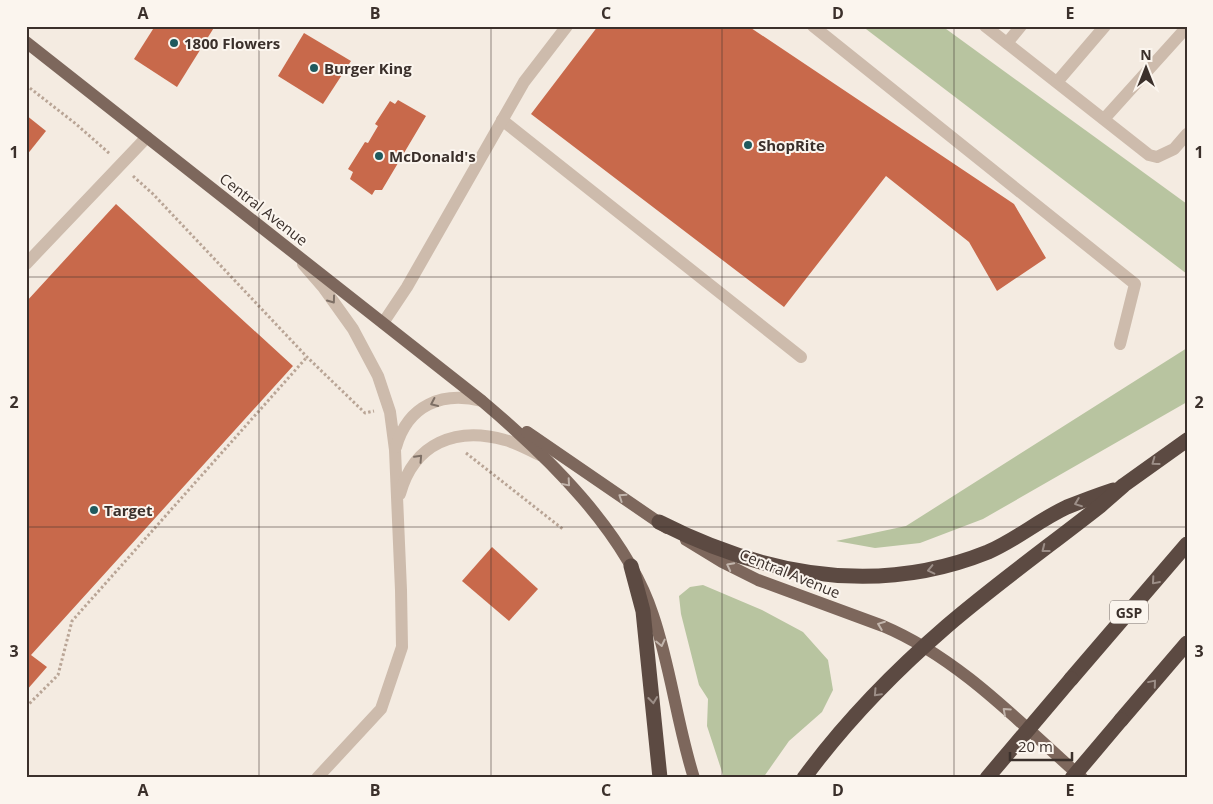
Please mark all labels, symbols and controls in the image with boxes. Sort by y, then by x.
text: A [137,2,149,24]
text: B [370,2,380,24]
text: C [601,2,611,24]
text: D [832,2,844,24]
text: E [1066,2,1075,24]
place label: 1800 Flowers [184,33,280,53]
marker: 1800 Flowers [168,37,180,49]
north arrow [1120,42,1170,92]
text: N [1140,45,1152,64]
place label: Burger King [324,58,412,78]
marker: Burger King [308,62,320,74]
place label: ShopRite [758,135,825,155]
marker: ShopRite [742,139,754,151]
text: 1 [9,141,19,163]
text: 1 [1194,141,1204,163]
place label: McDonald's [389,146,476,166]
marker: McDonald's [373,150,385,162]
street label: Central Avenue [216,168,312,250]
one-way arrow [327,294,335,303]
text: 2 [9,391,19,413]
text: 2 [1194,391,1204,413]
one-way arrow [430,396,439,407]
one-way arrow [413,454,422,463]
one-way arrow [1152,457,1161,465]
one-way arrow [562,477,571,486]
one-way arrow [618,494,627,503]
one-way arrow [1074,497,1083,507]
place label: Target [104,500,153,520]
marker: Target [88,504,100,516]
street label: Central Avenue [737,544,843,602]
one-way arrow [1042,544,1051,552]
one-way arrow [726,562,735,572]
one-way arrow [927,564,936,575]
one-way arrow [1152,576,1161,585]
road number: GSP [1110,600,1148,624]
one-way arrow [877,621,886,631]
one-way arrow [655,639,666,648]
text: 3 [9,640,19,662]
text: 3 [1194,640,1204,662]
one-way arrow [1147,680,1155,689]
one-way arrow [874,687,883,696]
one-way arrow [647,696,658,704]
one-way arrow [1003,708,1012,716]
scale bar [1010,729,1073,761]
text: 20 m [1018,736,1053,756]
text: A [137,779,149,801]
text: B [370,779,380,801]
text: C [601,779,611,801]
text: D [832,779,844,801]
text: E [1066,779,1075,801]

